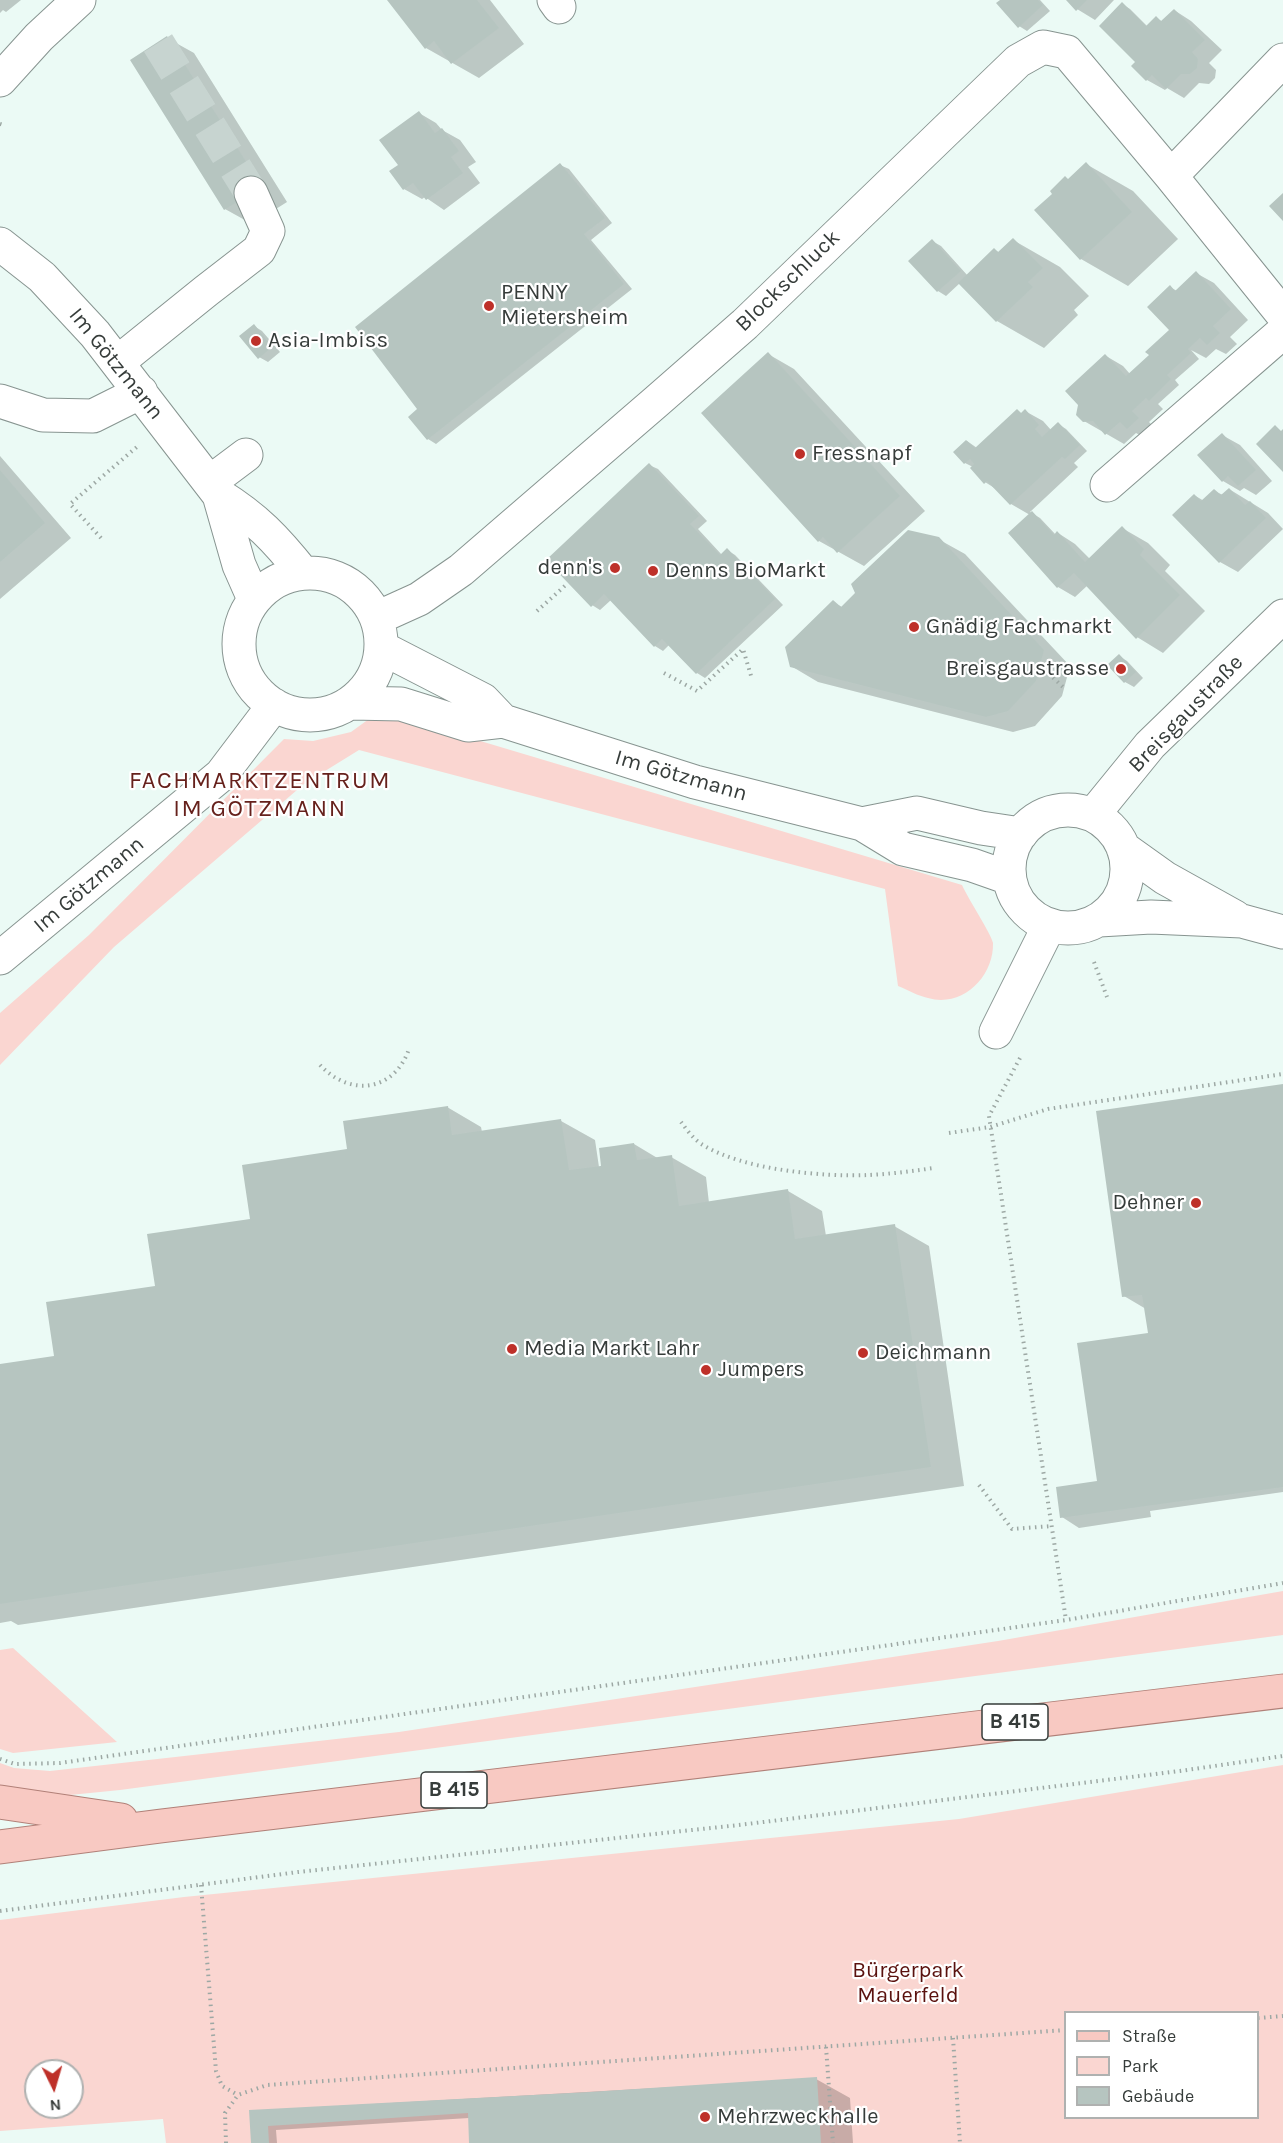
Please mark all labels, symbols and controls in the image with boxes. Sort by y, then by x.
street label: Blockschluck [730,225,846,337]
place label: PENNY Mietersheim [501,280,628,332]
marker: PENNY Mietersheim [482,299,496,313]
street label: Im Götzmann [63,303,169,425]
place label: Asia-Imbiss [268,328,388,354]
marker: Asia-Imbiss [249,334,263,348]
place label: Fressnapf [812,441,912,467]
marker: Fressnapf [793,447,807,461]
place label: denn's [538,555,603,581]
place label: Denns BioMarkt [665,558,826,584]
marker: denn's [608,561,622,575]
marker: Denns BioMarkt [646,564,660,578]
place label: Gnädig Fachmarkt [926,614,1112,640]
marker: Gnädig Fachmarkt [907,620,921,634]
street label: Breisgaustraße [1123,650,1249,778]
place label: Breisgaustrasse [946,656,1109,682]
marker: Breisgaustrasse [1114,662,1128,676]
street label: Im Götzmann [612,745,750,807]
district label: FACHMARKTZENTRUM IM GÖTZMANN [129,767,391,823]
street label: Im Götzmann [28,831,150,939]
place label: Dehner [1112,1190,1184,1216]
marker: Dehner [1189,1196,1203,1210]
place label: Media Markt Lahr [524,1336,699,1362]
place label: Deichmann [875,1340,991,1366]
marker: Media Markt Lahr [505,1342,519,1356]
marker: Deichmann [856,1346,870,1360]
place label: Jumpers [718,1357,804,1383]
marker: Jumpers [699,1363,713,1377]
road number: B 415 [982,1704,1048,1740]
road number: B 415 [421,1772,487,1808]
park label: Bürgerpark Mauerfeld [852,1958,964,2010]
legend [1064,2011,1259,2119]
text: Straße [1122,2025,1176,2047]
text: Park [1122,2055,1159,2077]
north arrow [24,2059,84,2119]
text: Gebäude [1122,2085,1194,2107]
text: N [49,2095,62,2115]
place label: Mehrzweckhalle [717,2104,879,2130]
marker: Mehrzweckhalle [698,2110,712,2124]

